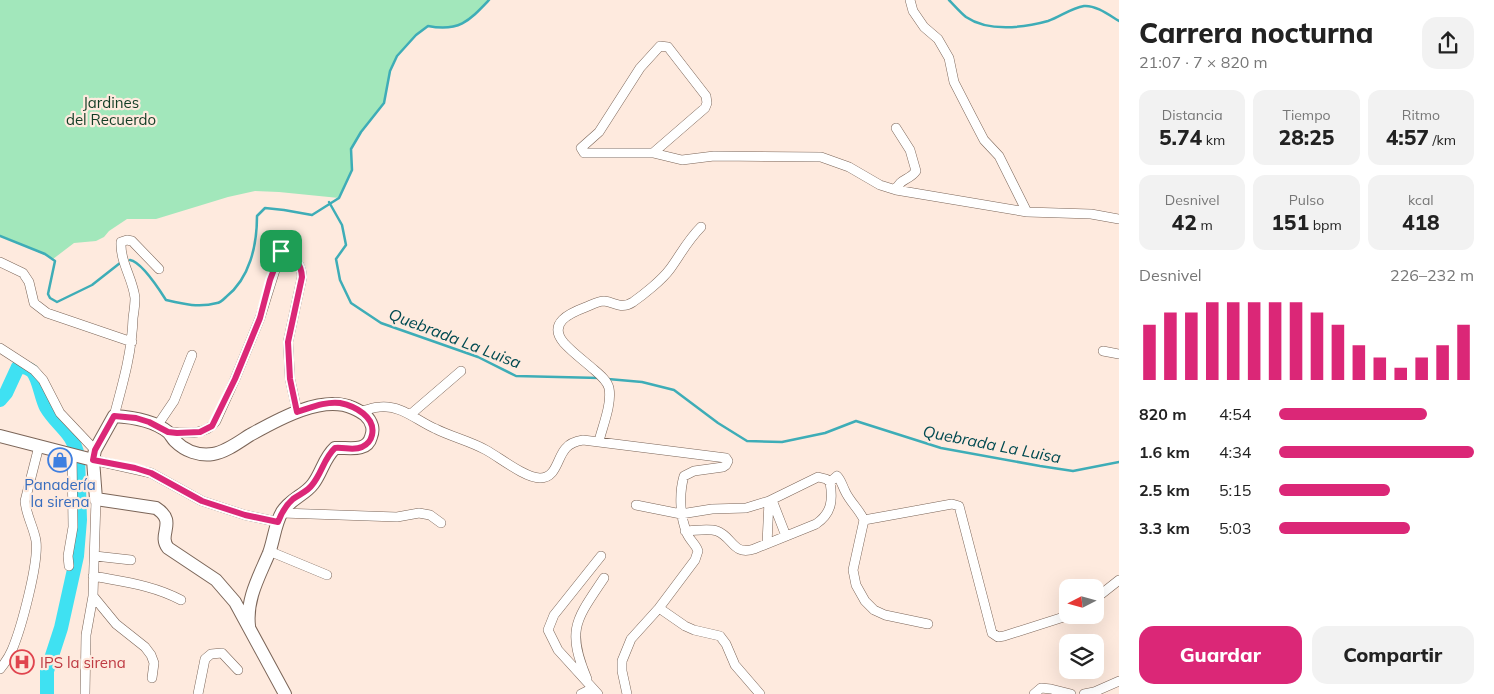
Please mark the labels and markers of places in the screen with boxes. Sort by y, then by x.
pin [260,230,302,272]
shop icon: Panadería la sirena [47,447,73,473]
place label: Panadería la sirena [24,475,96,511]
hospital icon: IPS la sirena [9,649,35,675]
place label: IPS la sirena [40,653,126,672]

